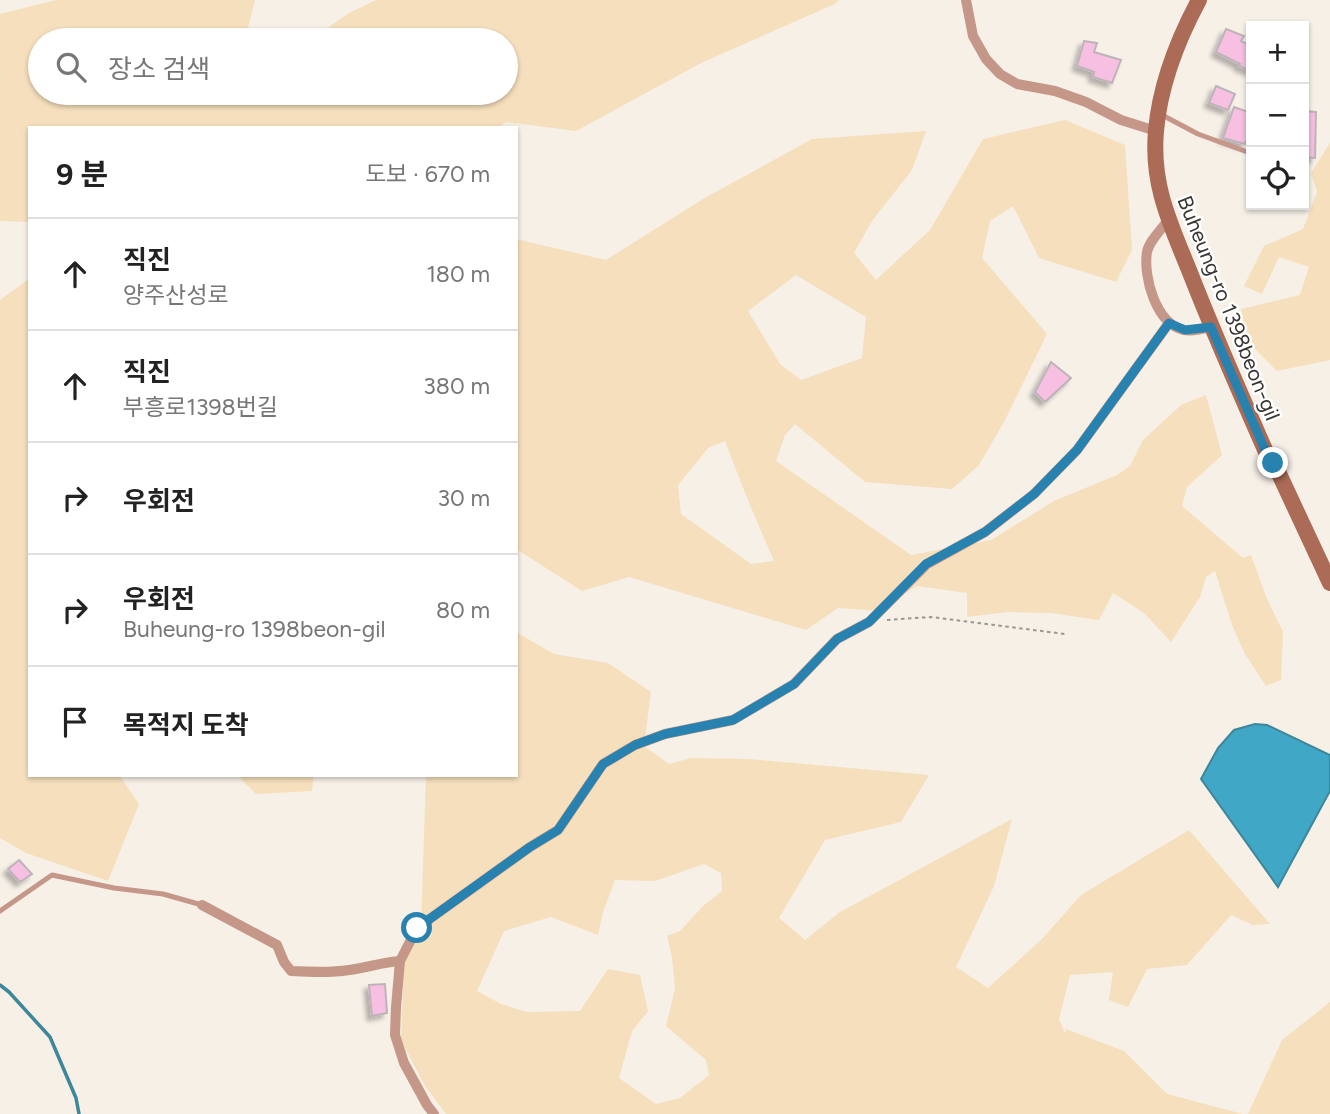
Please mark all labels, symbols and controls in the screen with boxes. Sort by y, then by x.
map controls [1246,21,1309,210]
button: + [1246,21,1309,84]
search box [28,28,518,105]
icon: search [52,48,90,86]
text: 장소 검색 [108,53,210,85]
button: − [1246,84,1309,147]
button: locate [1246,147,1309,210]
text: 9 분 [56,156,108,193]
text: 도보 · 670 m [365,160,490,188]
street label: Buheung-ro 1398beon-gil [1172,192,1286,424]
text: 직진 [123,244,171,276]
icon: ahead [56,255,94,293]
text: 180 m [426,260,490,288]
text: 양주산성로 [123,281,229,309]
text: 직진 [123,356,171,388]
icon: ahead [56,367,94,405]
text: 380 m [423,372,490,400]
text: 부흥로1398번길 [123,393,278,421]
route end [1257,447,1288,478]
icon: right [56,479,94,517]
text: 30 m [437,484,490,512]
text: 우회전 [123,485,195,517]
text: 우회전 [123,583,195,615]
icon: right [56,591,94,629]
text: 80 m [436,596,490,624]
text: Buheung-ro 1398beon-gil [123,615,386,643]
icon: arrive [56,703,94,741]
text: 목적지 도착 [123,709,249,741]
route start [401,912,432,943]

